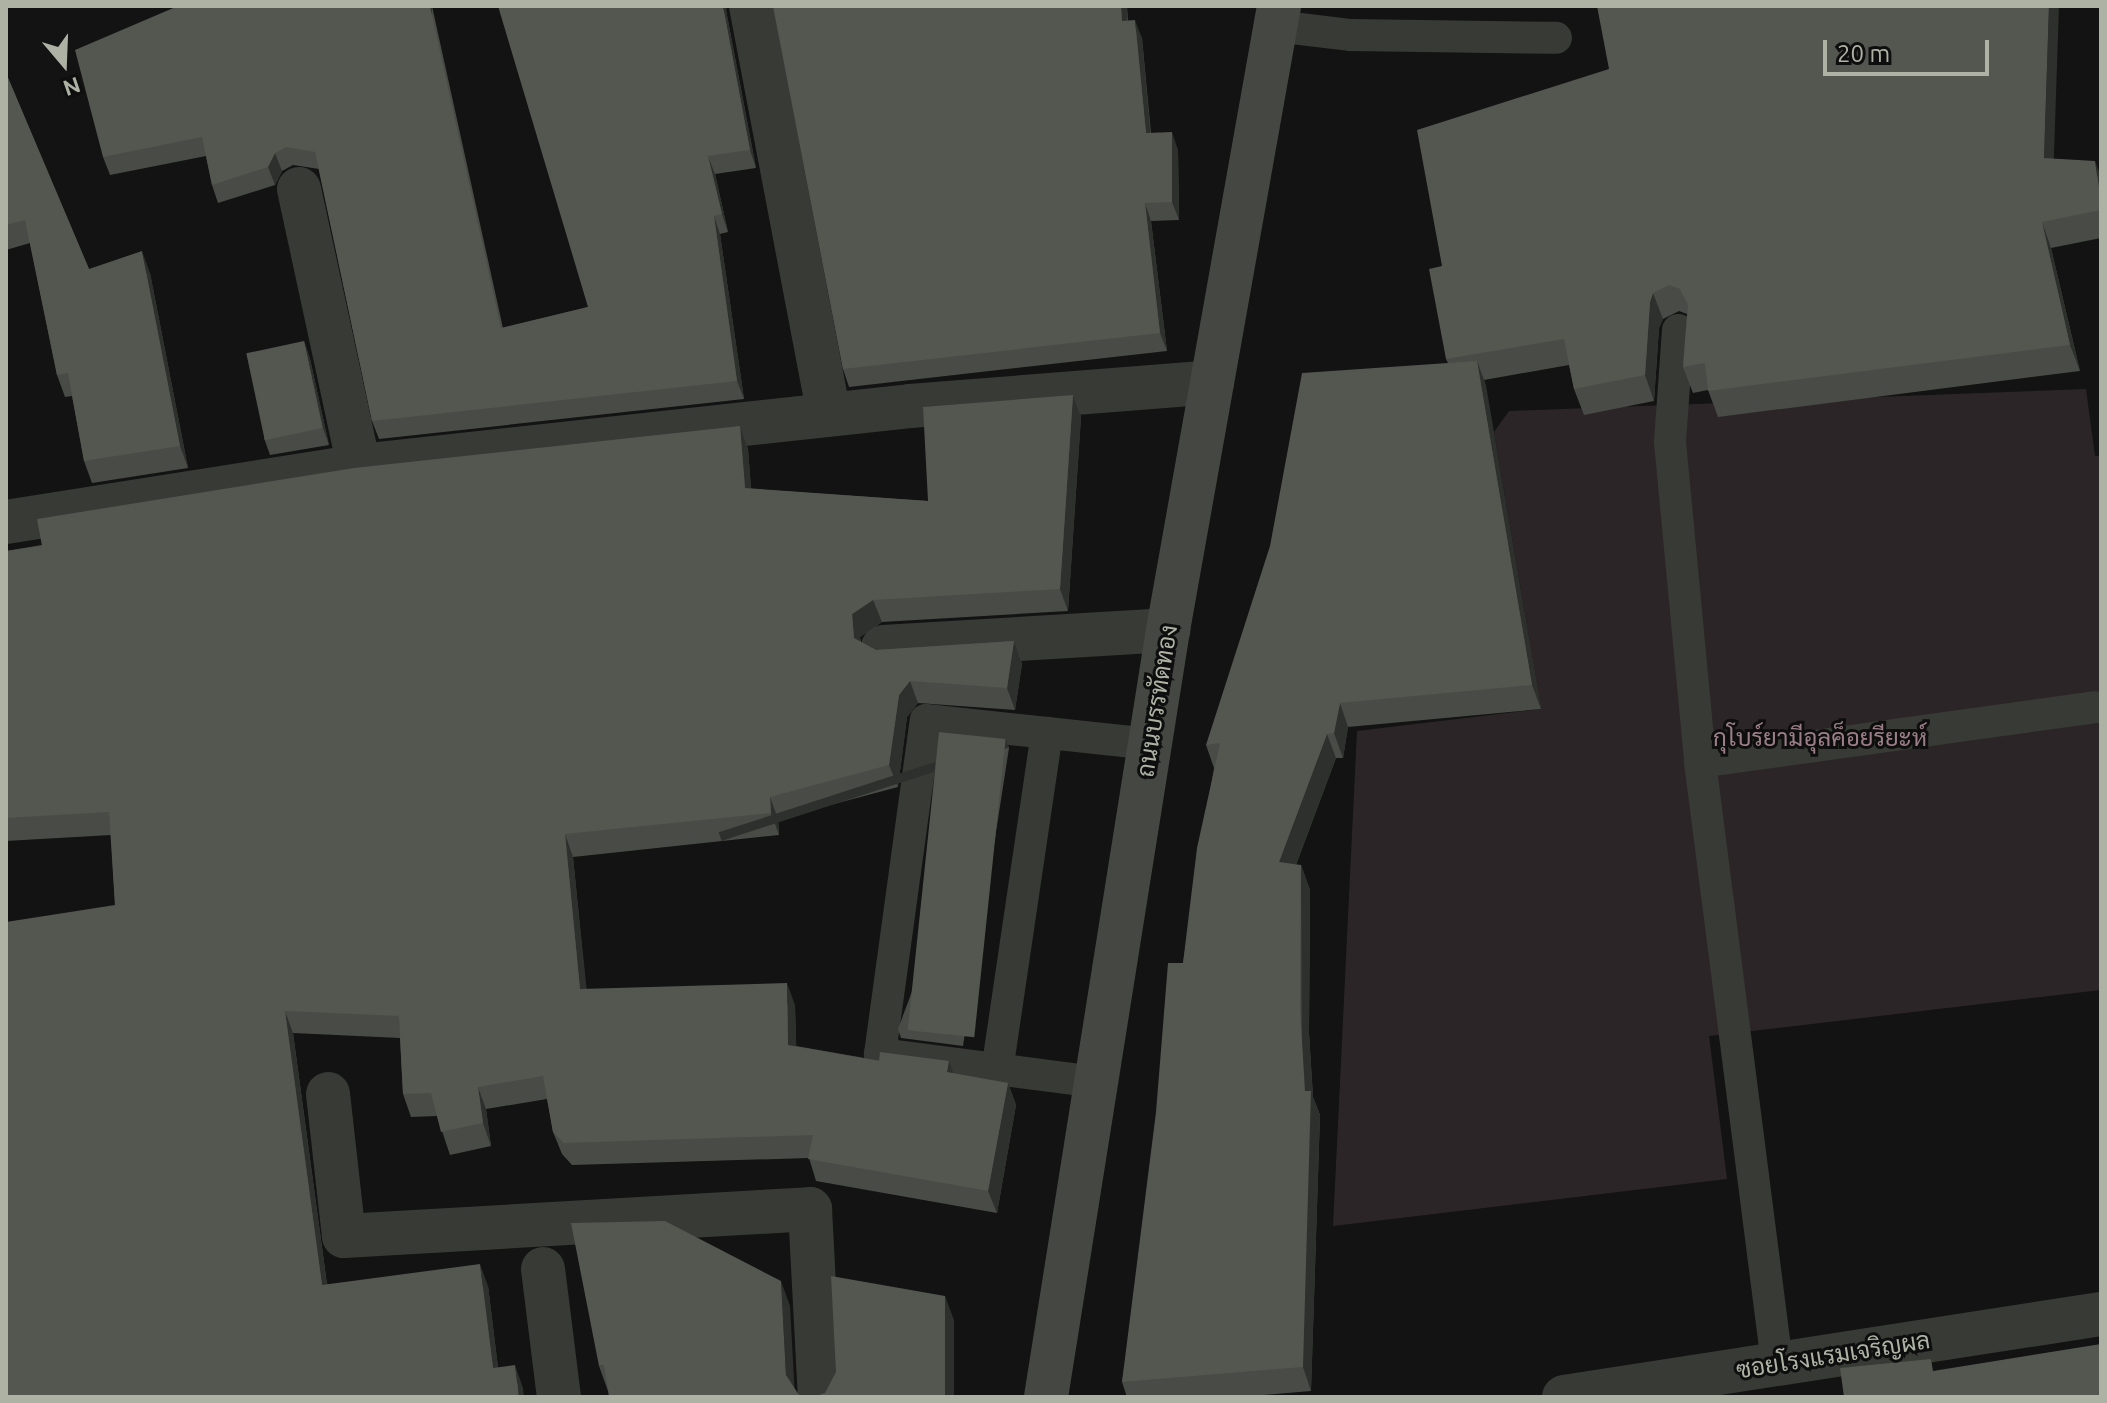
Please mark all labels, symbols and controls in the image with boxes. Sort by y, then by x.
north arrow [24,24,104,104]
scale bar [1827,24,1993,74]
text: 20 m [1837,40,1890,67]
text: N [60,73,84,102]
street label: ถนนบรรทัดทอง [1131,623,1183,779]
park label: กุโบร์ยามีอุลค็อยรียะห์ [1713,724,1927,752]
street label: ซอยโรงแรมเจริญผล [1734,1325,1932,1385]

